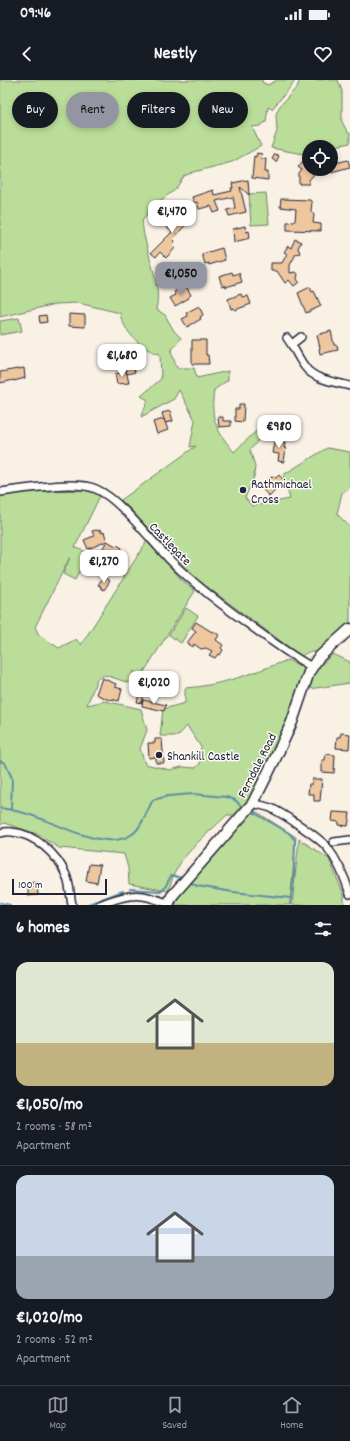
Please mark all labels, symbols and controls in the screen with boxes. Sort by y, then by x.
text: 09:46 [20,3,51,25]
text: Nestly [154,42,196,67]
icon: back [16,43,38,65]
icon: heart [312,43,334,65]
chip: Buy [12,92,58,128]
chip: Rent [66,92,119,128]
chip: Filters [127,92,190,128]
chip: New [198,92,248,128]
map controls [302,140,338,176]
button: locate [302,140,338,176]
pin: €1,470 [139,200,205,234]
text: €1,470 [157,203,187,222]
pin: €1,050 [148,262,214,296]
text: €1,050 [165,265,197,284]
pin: €1,680 [89,344,155,378]
text: €1,680 [106,347,138,366]
pin: €980 [255,415,303,449]
text: €980 [266,418,292,437]
place label: Rathmichael Cross [251,476,312,510]
marker: Rathmichael Cross [238,485,248,495]
street label: Castlegate [144,519,195,571]
pin: €1,270 [71,550,137,584]
text: €1,270 [89,553,119,572]
pin: €1,020 [121,671,187,705]
text: €1,020 [138,674,170,693]
street label: Ferndale Road [234,730,283,802]
place label: Shankill Castle [167,748,240,767]
marker: Shankill Castle [154,750,164,760]
scale bar [12,877,107,896]
text: 100 m [18,878,42,894]
text: 6 homes [16,917,70,941]
icon: filters [312,918,334,940]
icon: home [139,988,211,1060]
text: €1,050/mo [16,1094,83,1118]
text: 2 rooms · 58 m² [16,1118,92,1137]
text: Apartment [16,1137,70,1156]
icon: home [139,1201,211,1273]
text: €1,020/mo [16,1307,83,1331]
text: 2 rooms · 52 m² [16,1331,93,1350]
text: Apartment [16,1350,70,1369]
tab: Map [47,1394,69,1434]
tab: Saved [162,1394,187,1434]
tab: Home [280,1394,303,1434]

